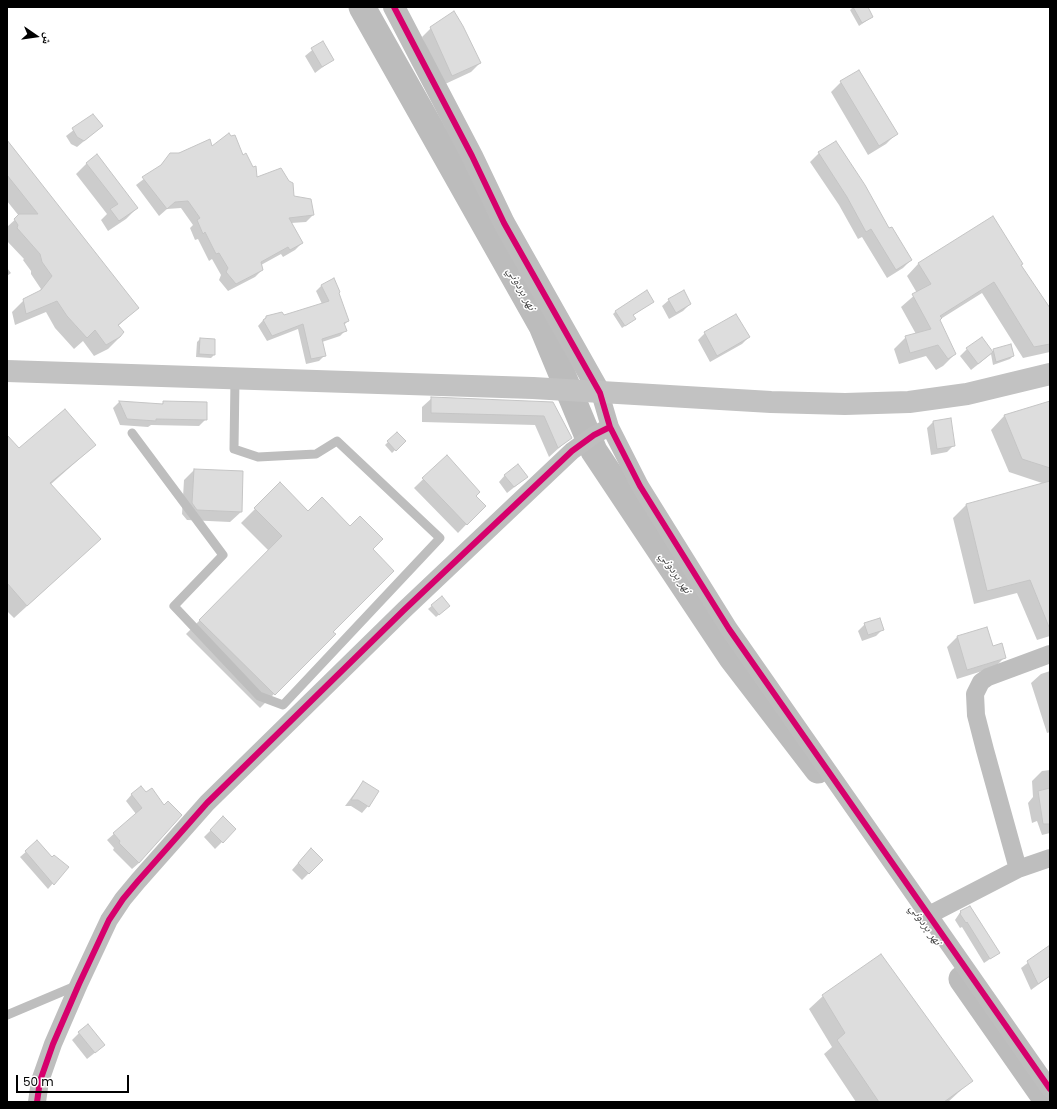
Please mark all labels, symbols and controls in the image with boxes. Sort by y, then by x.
north arrow [16,16,56,56]
text: ش [39,31,57,46]
water label: نهر بردوني [503,265,539,313]
water label: نهر بردوني [656,550,694,596]
water label: نهر بردوني [906,902,944,948]
scale bar [18,1067,131,1093]
text: 50 m [23,1073,54,1090]

